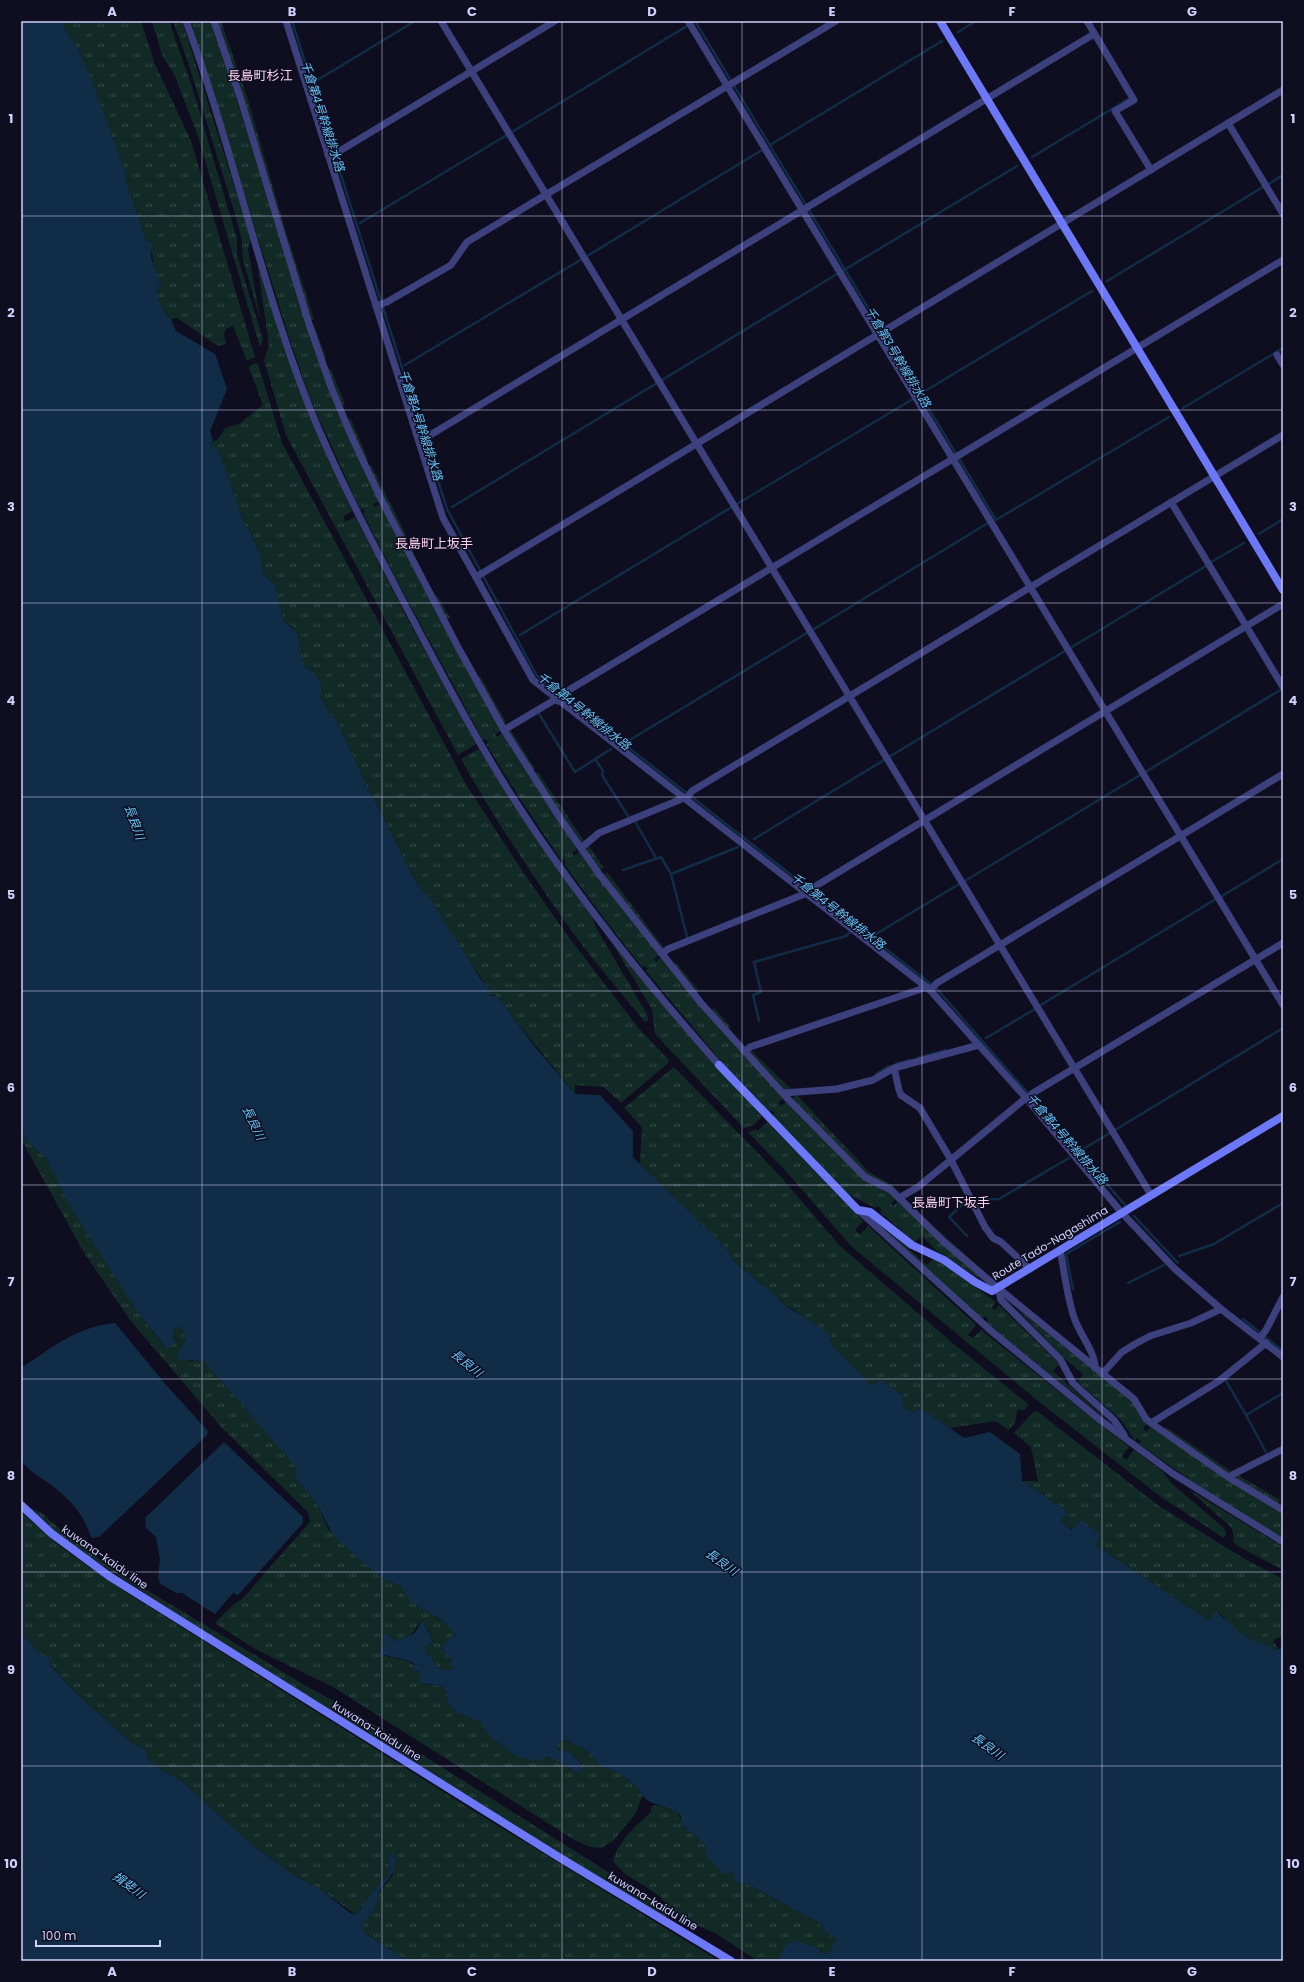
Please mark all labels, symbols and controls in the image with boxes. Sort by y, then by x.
text: A [107,2,117,21]
text: B [288,2,297,21]
text: C [467,2,477,21]
text: D [647,2,657,21]
text: E [828,2,836,21]
text: F [1008,2,1016,21]
text: G [1187,2,1197,21]
water label: 千倉第4号幹線排水路 [297,58,349,175]
district label: 長島町杉江 [227,66,293,85]
text: 1 [9,109,13,128]
text: 1 [1291,109,1295,128]
text: 2 [7,303,15,322]
water label: 千倉第3号幹線排水路 [861,303,935,412]
text: 2 [1289,303,1297,322]
water label: 千倉第4号幹線排水路 [395,367,447,484]
text: 3 [7,497,15,516]
text: 3 [1289,497,1297,516]
district label: 長島町上坂手 [395,534,473,553]
water label: 千倉第4号幹線排水路 [534,668,635,755]
text: 4 [7,691,16,710]
text: 4 [1289,691,1298,710]
water label: 長良川 [121,802,150,844]
water label: 千倉第4号幹線排水路 [787,869,890,954]
text: 5 [7,885,15,904]
text: 5 [1289,885,1297,904]
text: 6 [7,1078,15,1097]
text: 6 [1289,1078,1297,1097]
water label: 千倉第4号幹線排水路 [1023,1090,1112,1189]
water label: 長良川 [239,1103,270,1145]
district label: 長島町下坂手 [912,1193,990,1212]
street label: Route Tado-Nagashima [989,1202,1111,1284]
text: 7 [8,1272,15,1291]
text: 7 [1290,1272,1297,1291]
water label: 長良川 [448,1345,488,1382]
text: 8 [7,1466,15,1485]
text: 8 [1289,1466,1297,1485]
street label: kuwana-kaidu line [59,1521,152,1593]
water label: 長良川 [702,1545,743,1580]
text: 9 [7,1660,15,1679]
text: 9 [1289,1660,1297,1679]
street label: kuwana-kaidu line [329,1697,425,1765]
water label: 長良川 [968,1729,1009,1764]
text: 10 [4,1854,18,1873]
text: 10 [1286,1854,1300,1873]
water label: 揖斐川 [109,1868,150,1904]
street label: kuwana-kaidu line [605,1868,701,1934]
scale bar [36,1922,160,1948]
text: 100 m [42,1927,76,1944]
text: A [107,1962,117,1981]
text: B [288,1962,297,1981]
text: C [467,1962,477,1981]
text: D [647,1962,657,1981]
text: E [828,1962,836,1981]
text: F [1008,1962,1016,1981]
text: G [1187,1962,1197,1981]

